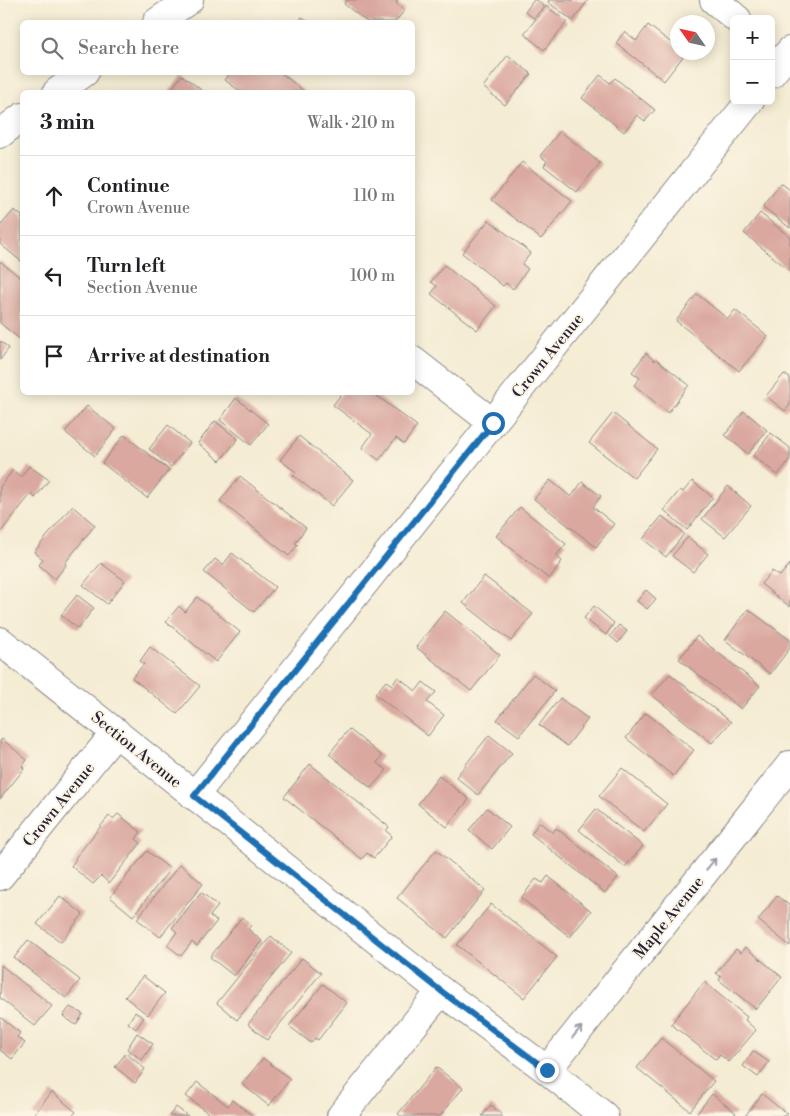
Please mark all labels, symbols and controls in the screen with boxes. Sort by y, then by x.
north arrow [670,15,715,60]
map controls [730,15,775,105]
button: + [730,15,775,60]
search box [20,20,415,75]
icon: search [38,34,66,62]
text: Search here [78,36,179,60]
button: − [730,60,775,105]
text: 3 min [40,110,95,136]
text: Walk · 210 m [307,113,395,133]
text: Continue [87,174,170,198]
icon: ahead [40,182,68,210]
text: 110 m [353,186,395,206]
text: Crown Avenue [87,198,190,218]
text: Turn left [87,254,166,278]
icon: left [40,262,68,290]
text: 100 m [350,266,395,286]
text: Section Avenue [87,278,198,298]
street label: Crown Avenue [508,309,588,402]
icon: arrive [40,342,68,370]
text: Arrive at destination [87,344,270,368]
route start [482,412,505,435]
street label: Section Avenue [87,707,186,792]
street label: Crown Avenue [19,758,99,851]
one-way arrow [705,858,716,871]
street label: Maple Avenue [629,872,708,963]
one-way arrow [572,1025,582,1039]
route end [536,1059,559,1082]

